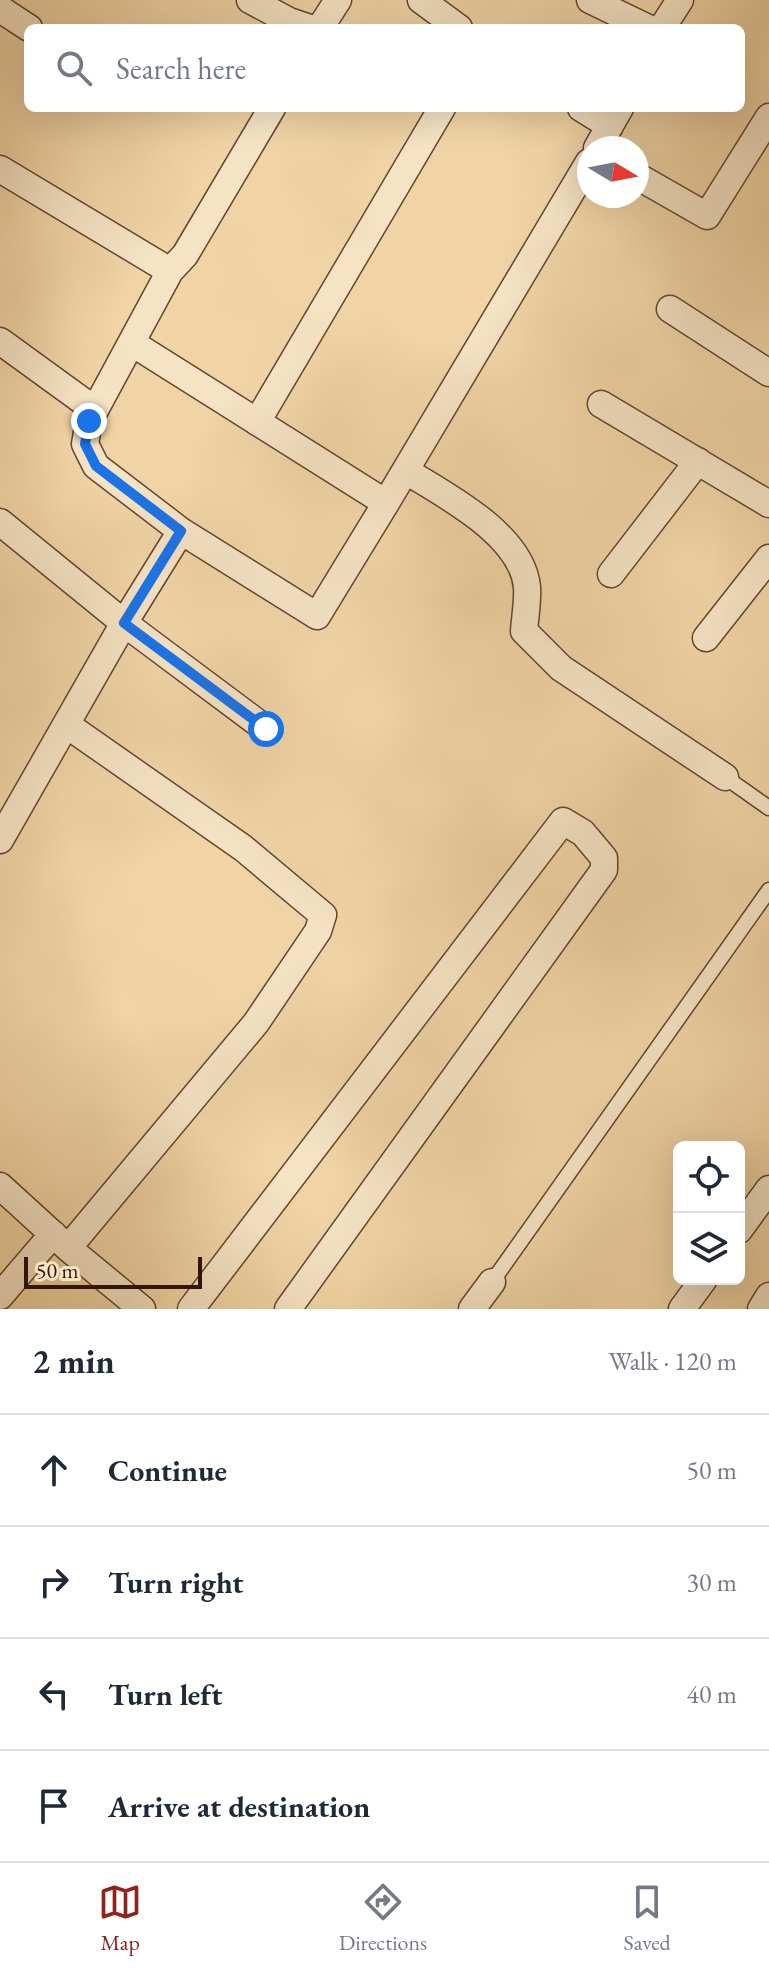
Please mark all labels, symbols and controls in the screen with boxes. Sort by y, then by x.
search box [24,24,745,112]
icon: search [52,46,96,90]
text: Search here [116,49,246,88]
north arrow [577,136,649,208]
route end [71,403,107,439]
route start [248,711,284,747]
map controls [673,1141,745,1285]
button: locate [673,1141,745,1213]
button: layers [673,1213,745,1285]
scale bar [24,1253,202,1289]
text: 50 m [36,1256,79,1285]
text: 2 min [32,1339,115,1383]
text: Walk · 120 m [609,1344,737,1378]
icon: ahead [32,1448,76,1492]
text: Continue [108,1451,227,1490]
text: 50 m [687,1453,737,1487]
icon: right [32,1560,76,1604]
text: Turn right [108,1563,244,1602]
text: 30 m [687,1565,737,1599]
icon: left [32,1672,76,1716]
text: Turn left [108,1675,222,1714]
text: 40 m [687,1677,737,1711]
icon: arrive [32,1784,76,1828]
text: Arrive at destination [108,1787,370,1826]
tab: Map [98,1880,142,1957]
tab: Directions [339,1880,427,1957]
tab: Saved [624,1880,671,1957]

